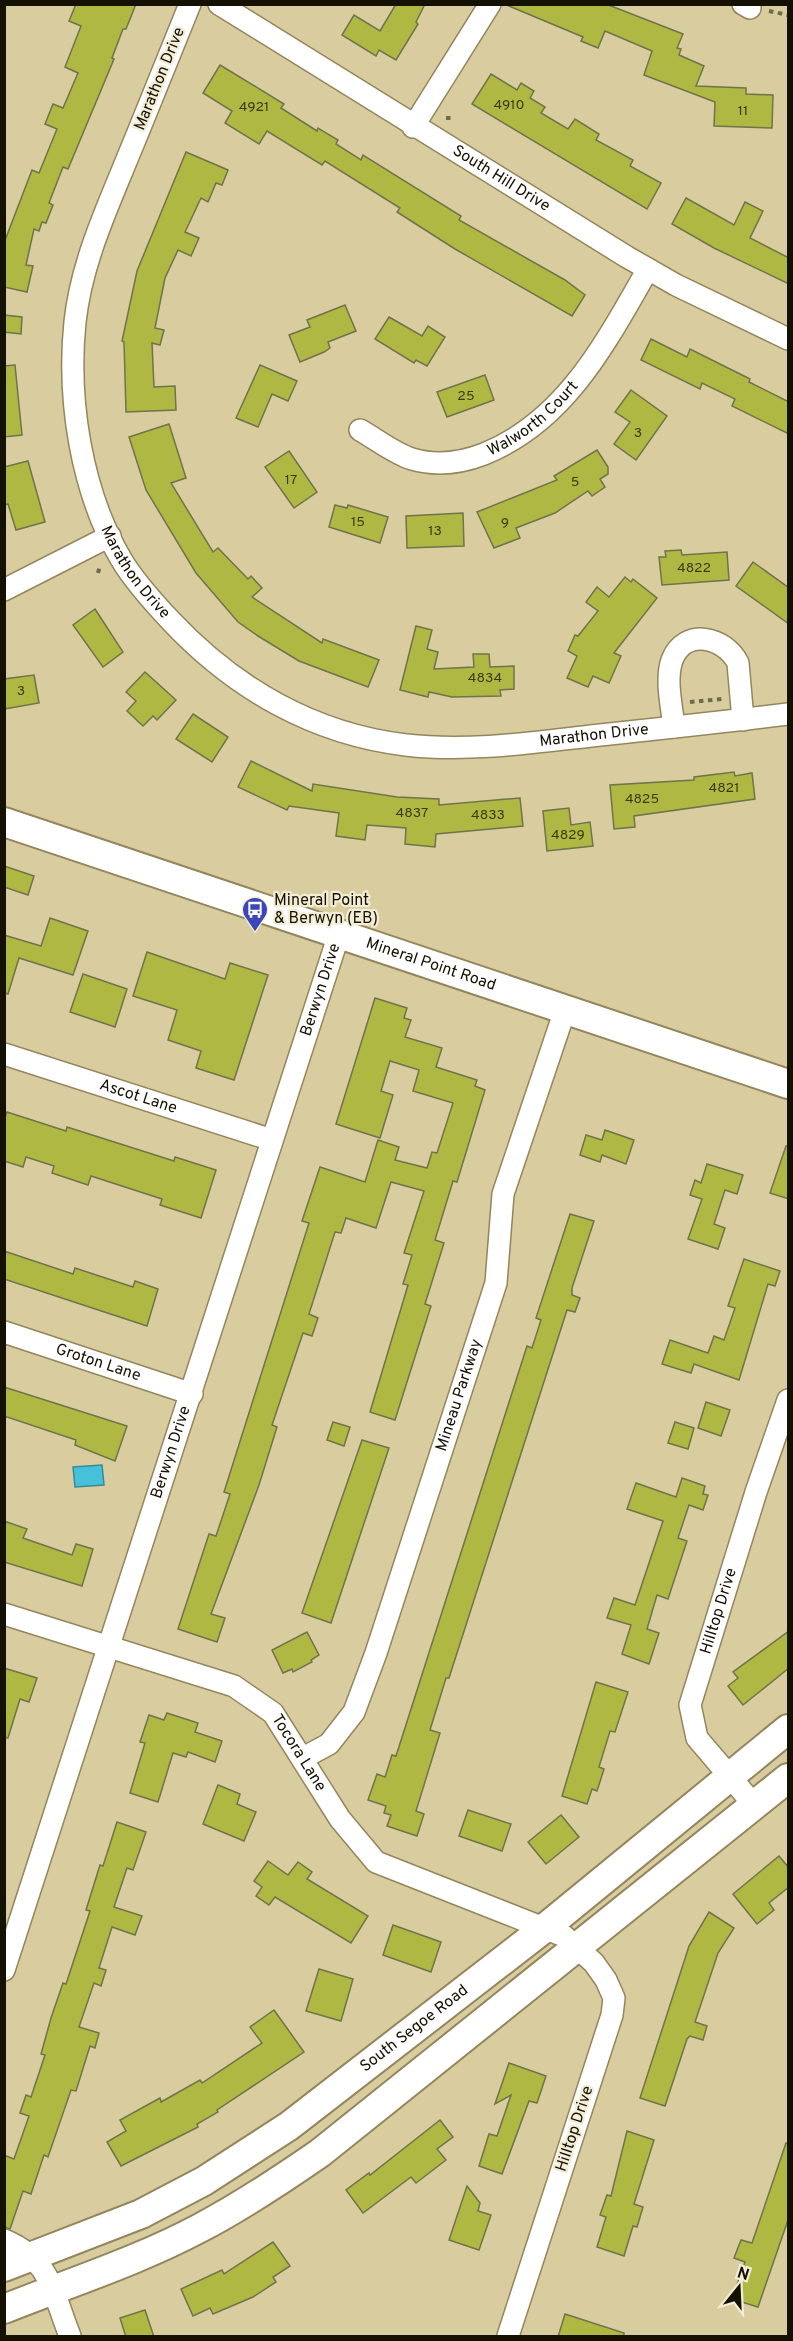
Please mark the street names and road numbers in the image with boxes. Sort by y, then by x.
street label: Marathon Drive [130,24,190,134]
street label: South Hill Drive [449,141,554,217]
street label: Walworth Court [484,377,583,461]
street label: Marathon Drive [96,523,174,623]
street label: Marathon Drive [539,720,650,752]
street label: Mineral Point Road [363,934,499,996]
street label: Berwyn Drive [297,941,345,1039]
street label: Ascot Lane [97,1075,180,1119]
street label: Mineau Parkway [432,1337,487,1454]
street label: Groton Lane [53,1340,143,1386]
street label: Berwyn Drive [147,1403,196,1501]
street label: Hilltop Drive [696,1566,742,1657]
street label: Tocora Lane [267,1711,330,1796]
street label: South Segoe Road [356,1981,473,2077]
street label: Hilltop Drive [552,2084,598,2174]

